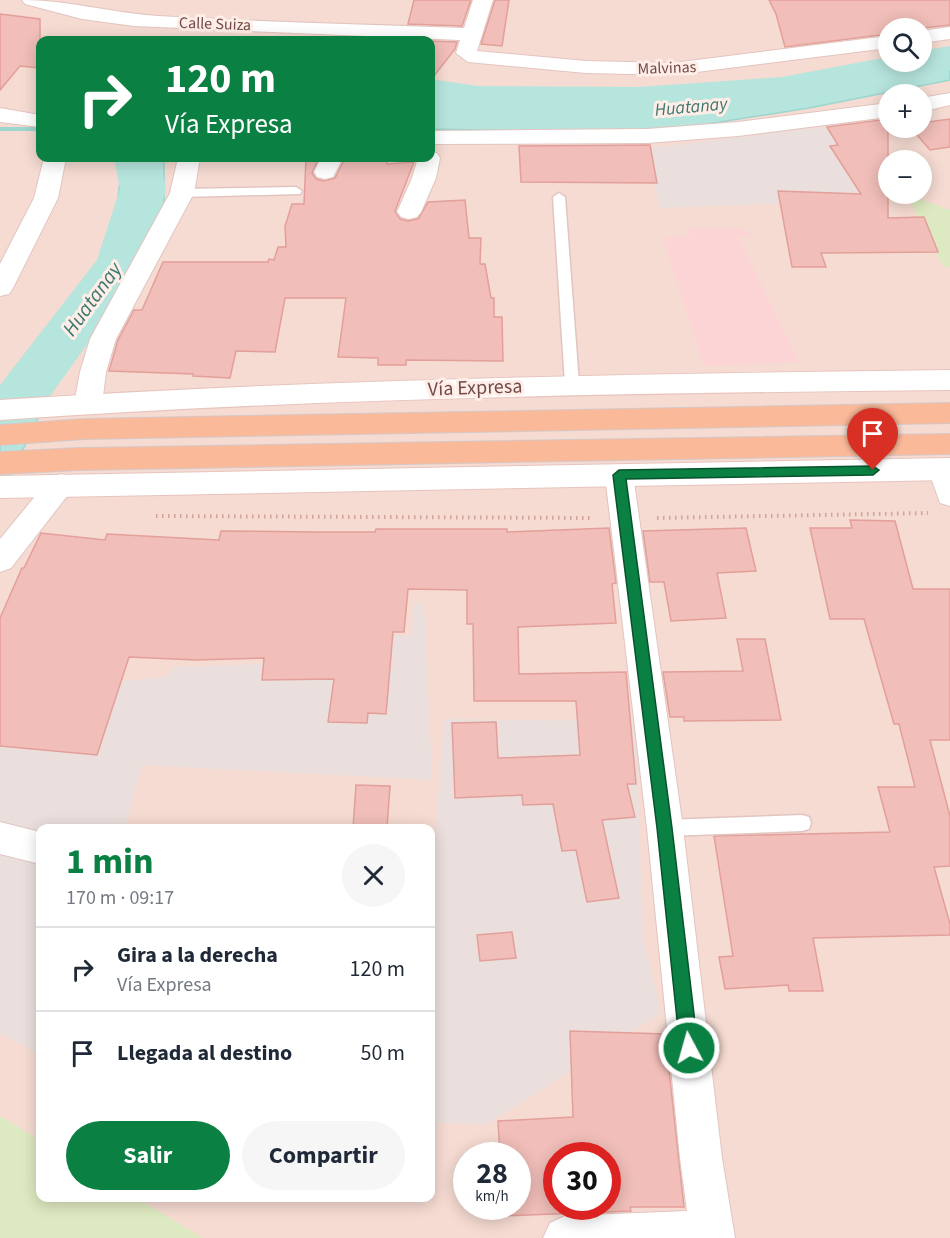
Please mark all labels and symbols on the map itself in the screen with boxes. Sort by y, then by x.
street label: Calle Suiza [179,12,251,36]
street label: Malvinas [637,56,697,80]
water label: Huatanay [654,91,729,123]
water label: Huatanay [55,255,130,342]
street label: Vía Expresa [427,372,523,404]
pin [847,408,898,470]
position arrow [657,1016,721,1080]
speed limit sign: 30 [543,1142,621,1220]

